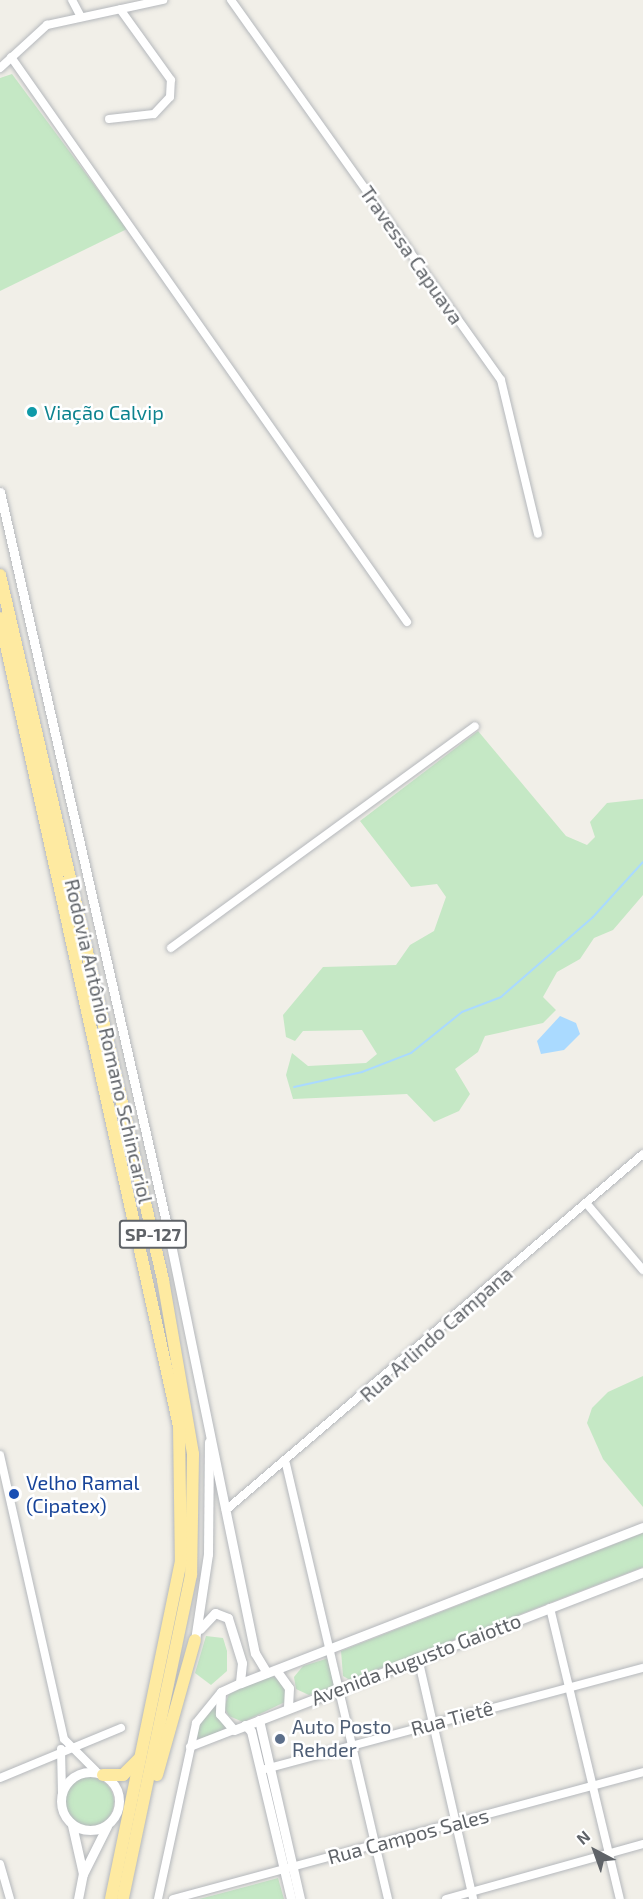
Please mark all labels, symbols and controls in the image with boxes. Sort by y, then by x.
street label: Travessa Capuava [355,181,469,329]
place label: Viação Calvip [44,400,164,424]
marker: Viação Calvip [25,405,39,419]
street label: Rodovia Antônio Romano Schincariol [60,876,158,1206]
road number: SP-127 [118,1219,188,1249]
street label: Rua Arlindo Campana [355,1261,517,1407]
place label: Velho Ramal (Cipatex) [26,1470,139,1517]
marker: Velho Ramal (Cipatex) [7,1487,21,1501]
street label: Avenida Augusto Gaiotto [308,1608,524,1710]
street label: Rua Tietê [408,1695,496,1741]
place label: Auto Posto Rehder [292,1715,391,1762]
marker: Auto Posto Rehder [273,1732,287,1746]
street label: Rua Campos Sales [325,1803,491,1869]
north arrow [565,1821,625,1881]
text: N [572,1826,593,1848]

